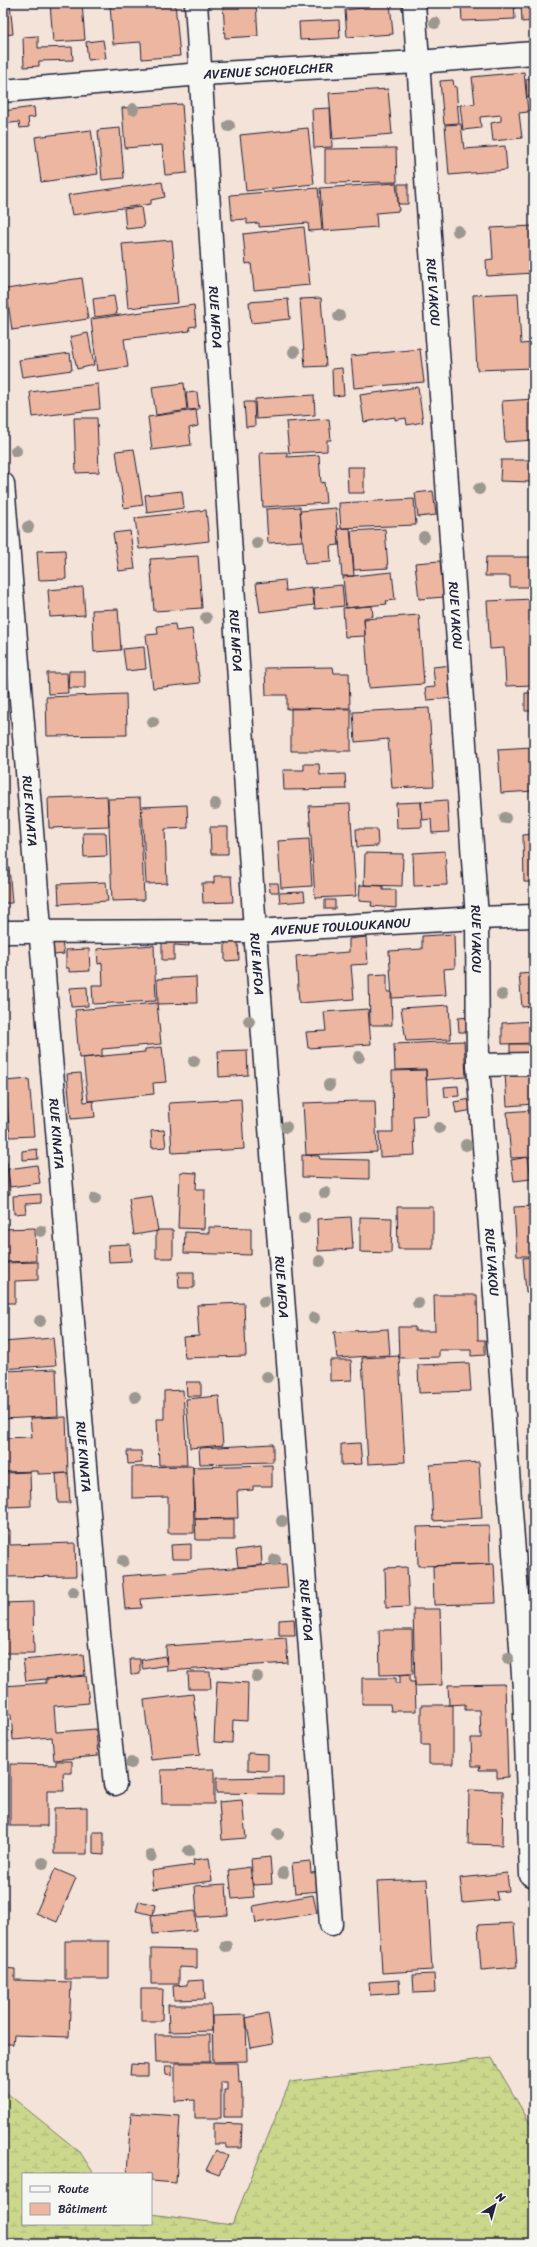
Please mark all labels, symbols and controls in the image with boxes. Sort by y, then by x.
street label: AVENUE SCHOELCHER [202,55,334,85]
street label: RUE VAKOU [420,258,448,328]
street label: RUE MFOA [203,286,229,349]
street label: RUE VAKOU [442,581,470,651]
street label: RUE MFOA [223,609,250,673]
street label: RUE KINATA [16,775,45,847]
street label: RUE VAKOU [465,904,489,973]
street label: AVENUE TOULOUKANOU [269,910,412,942]
street label: RUE MFOA [244,932,271,996]
street label: RUE KINATA [43,1097,72,1170]
street label: RUE VAKOU [479,1227,507,1298]
street label: RUE MFOA [268,1255,296,1319]
street label: RUE KINATA [70,1420,99,1493]
street label: RUE MFOA [293,1578,321,1642]
legend [22,2173,152,2225]
text: Route [58,2178,89,2200]
north arrow [475,2185,515,2225]
text: N [491,2187,510,2208]
text: Bâtiment [58,2198,107,2220]

